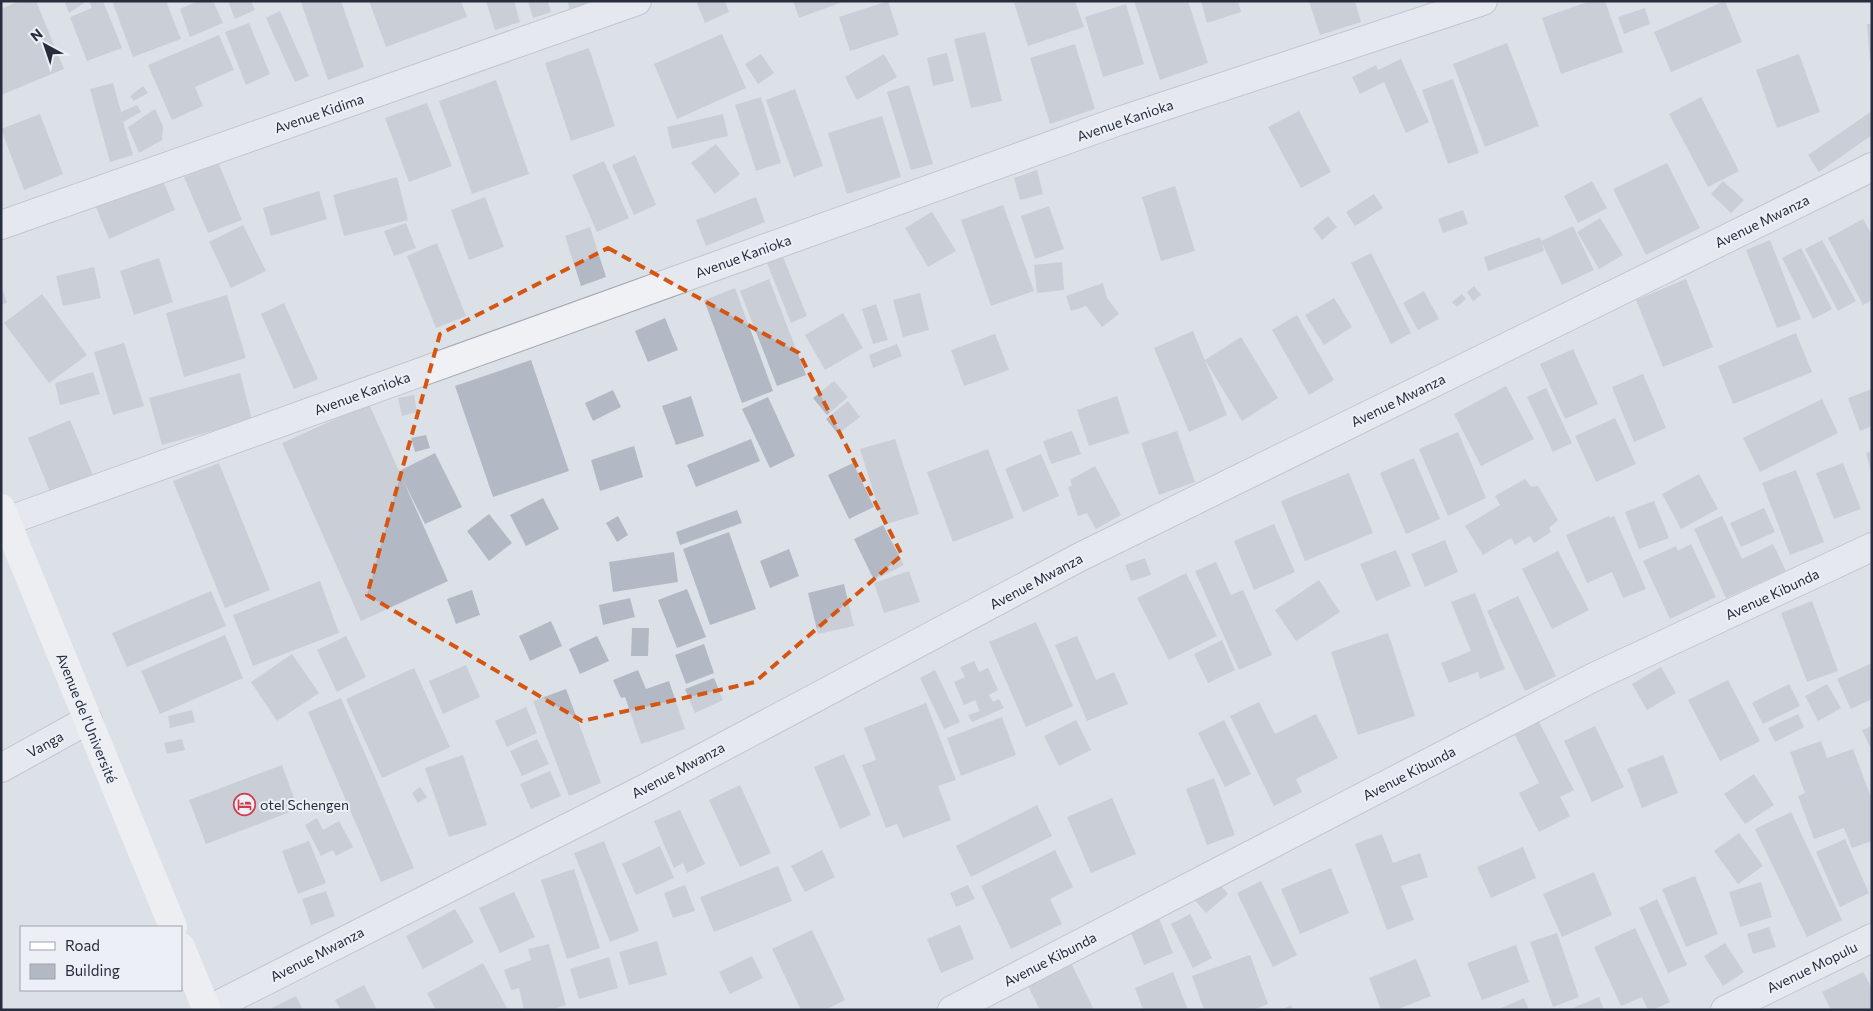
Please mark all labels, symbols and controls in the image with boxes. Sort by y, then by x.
north arrow [20,20,70,70]
text: N [27,25,46,45]
street label: Avenue Kidima [272,90,366,136]
street label: Avenue Kanioka [1074,96,1176,144]
street label: Avenue Mwanza [1712,191,1812,251]
street label: Avenue Kanioka [693,231,793,281]
street label: Avenue Kanioka [312,368,412,418]
street label: Avenue Mwanza [1348,370,1448,430]
street label: Avenue Mwanza [987,549,1085,613]
street label: Avenue Kibunda [1722,565,1822,623]
street label: Avenue de l’Université [53,650,121,786]
street label: Vanga [24,727,66,761]
street label: Avenue Mwanza [629,738,727,802]
street label: Avenue Kibunda [1360,742,1458,804]
hotel icon: otel Schengen [232,792,256,816]
place label: otel Schengen [260,796,349,813]
street label: Avenue Mwanza [267,923,367,985]
legend [20,926,182,991]
street label: Avenue Kibunda [1001,928,1099,990]
text: Road [65,936,100,954]
street label: Avenue Mopulu [1764,938,1860,996]
text: Building [65,961,120,979]

